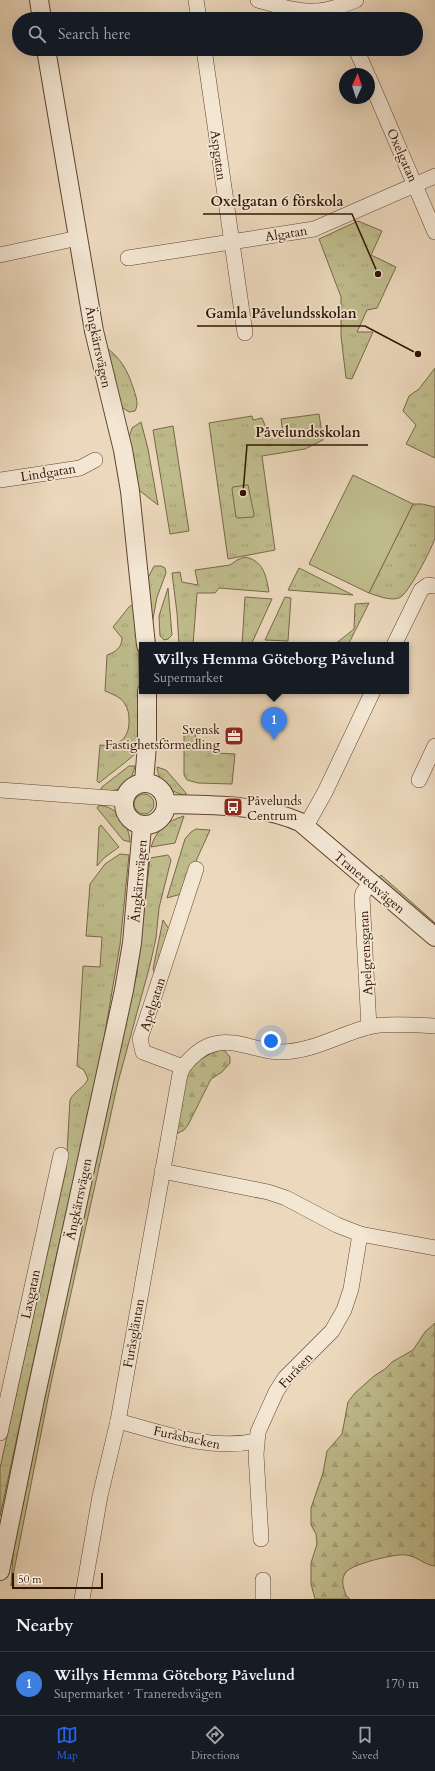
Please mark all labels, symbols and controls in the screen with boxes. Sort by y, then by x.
search box [12,12,423,56]
icon: search [26,23,48,45]
text: Search here [58,24,131,44]
north arrow [339,68,375,104]
street label: Oxelgatan [382,126,422,186]
street label: Aspgatan [206,129,231,182]
callout: Oxelgatan 6 förskola [203,188,352,214]
text: Oxelgatan 6 förskola [211,192,343,211]
street label: Algatan [264,222,309,246]
callout: Gamla Påvelundsskolan [197,300,365,326]
text: Gamla Påvelundsskolan [205,304,357,323]
street label: Ängkärrsvägen [81,305,116,390]
callout: Påvelundsskolan [247,419,368,445]
text: Påvelundsskolan [255,423,361,442]
street label: Lindgatan [19,460,78,486]
popup [139,642,409,694]
text: Willys Hemma Göteborg Påvelund [154,649,394,669]
text: Supermarket [154,669,223,687]
pin: 1 [261,707,287,740]
place label: Svensk Fastighetsförmedling [105,721,221,754]
office icon: Svensk Fastighetsförmedling [223,725,245,747]
place label: Påvelunds Centrum [247,792,302,825]
bus stop icon: Påvelunds Centrum [222,796,244,818]
street label: Ängkärrsvägen [126,838,152,923]
street label: Traneredsvägen [330,848,409,918]
street label: Apelgrensgatan [355,909,377,996]
street label: Apelgatan [136,975,170,1033]
your location [261,1031,281,1051]
street label: Ängkärrsvägen [62,1156,97,1242]
street label: Laxgatan [17,1267,45,1321]
street label: Furåsgläntan [119,1297,149,1369]
street label: Furåsen [275,1349,317,1392]
street label: Furåsbacken [152,1422,223,1454]
scale bar [12,1571,103,1590]
text: 50 m [18,1572,42,1587]
text: Nearby [16,1614,73,1637]
text: Willys Hemma Göteborg Påvelund [54,1665,295,1685]
text: 1 [26,1675,32,1693]
text: 170 m [385,1675,419,1693]
text: Supermarket · Traneredsvägen [54,1685,222,1703]
tab: Map [56,1724,78,1763]
tab: Directions [191,1724,239,1763]
tab: Saved [352,1724,379,1763]

